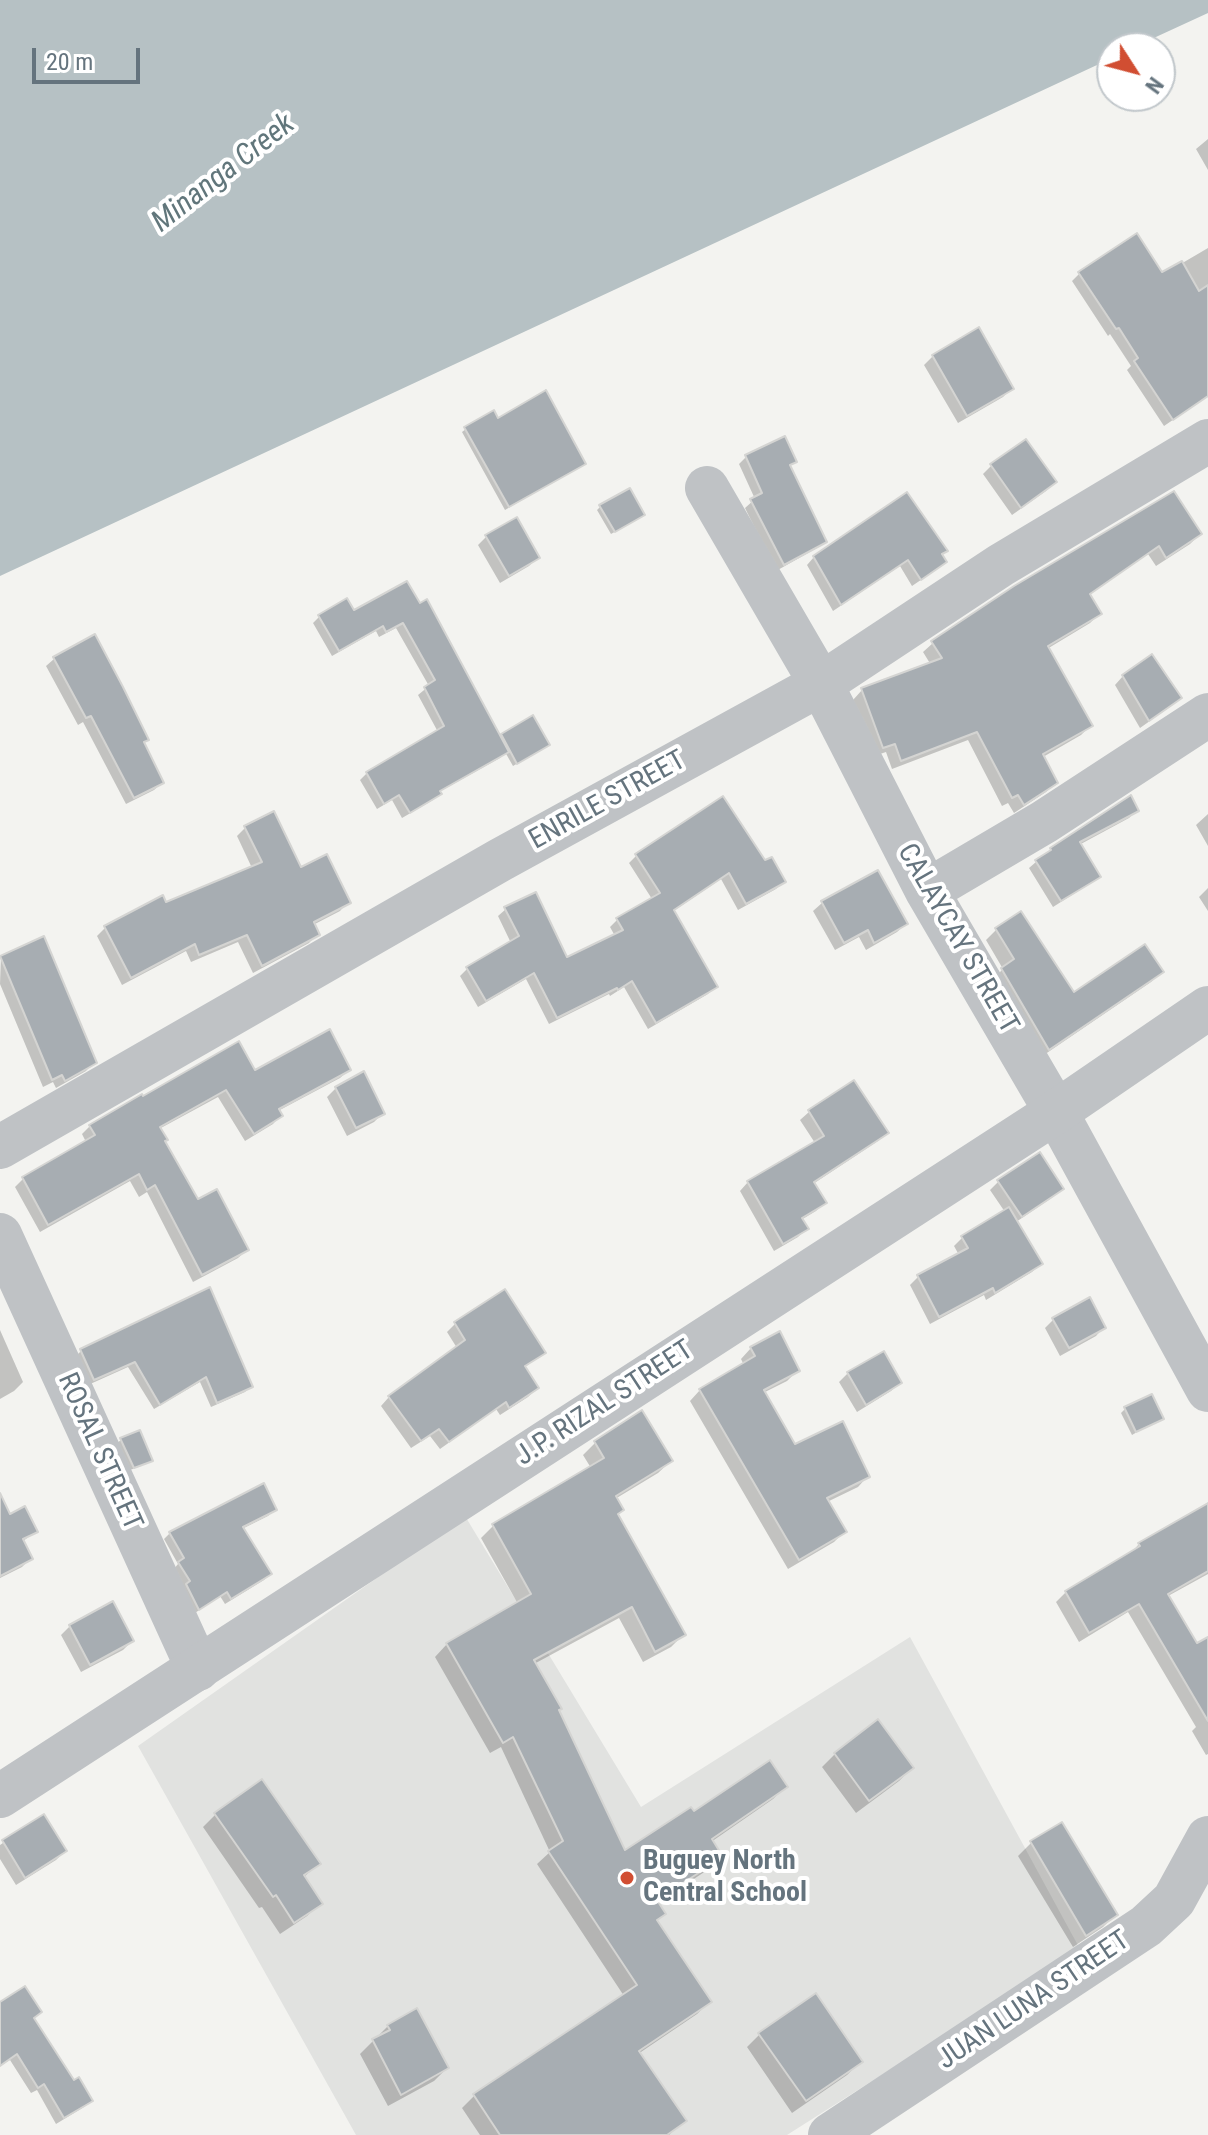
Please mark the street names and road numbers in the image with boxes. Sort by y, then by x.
street label: ENRILE STREET [524,744,692,858]
street label: CALAYCAY STREET [889,838,1025,1040]
street label: J.P. RIZAL STREET [510,1334,700,1474]
street label: ROSAL STREET [49,1368,149,1536]
street label: JUAN LUNA STREET [932,1924,1136,2078]

